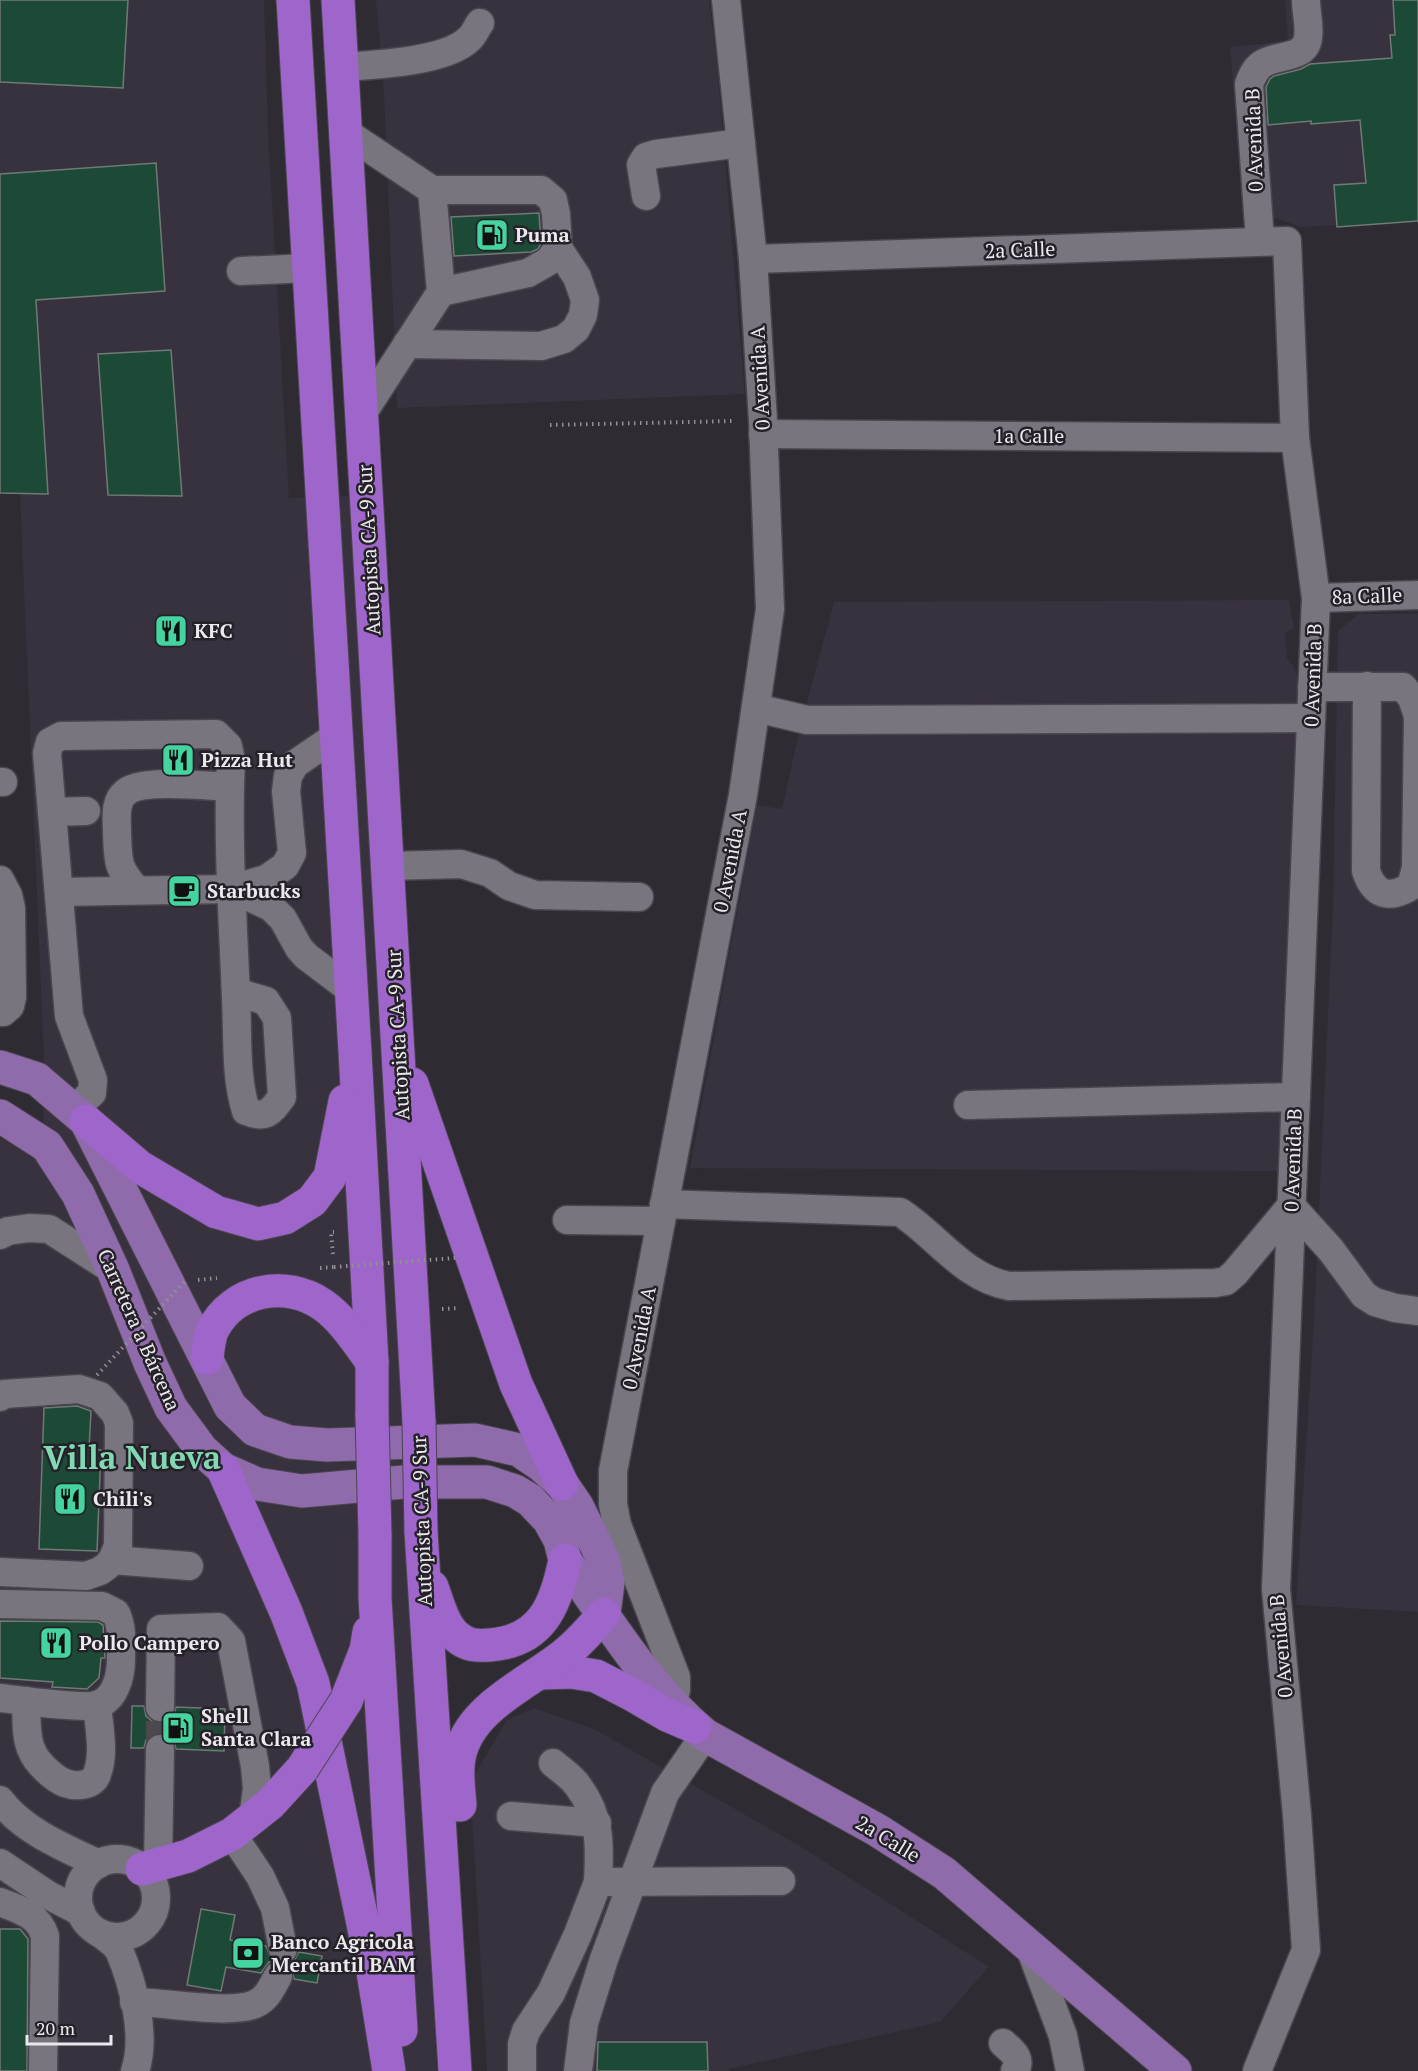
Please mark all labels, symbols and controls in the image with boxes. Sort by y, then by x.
street label: 0 Avenida B [1238,88,1269,192]
fuel station icon: Puma [474,217,510,253]
place label: Puma [515,221,570,248]
street label: 2a Calle [984,235,1056,264]
street label: 0 Avenida A [743,325,776,431]
street label: 1a Calle [994,422,1064,449]
street label: Autopista CA-9 Sur [351,464,386,636]
street label: 8a Calle [1331,581,1403,610]
restaurant icon: KFC [153,613,189,649]
place label: KFC [194,617,233,644]
street label: 0 Avenida B [1297,623,1328,727]
restaurant icon: Pizza Hut [160,742,196,778]
place label: Pizza Hut [201,746,293,773]
street label: 0 Avenida A [706,807,753,915]
cafe icon: Starbucks [166,873,202,909]
place label: Starbucks [207,877,300,904]
street label: Autopista CA-9 Sur [380,949,415,1121]
street label: 0 Avenida B [1277,1108,1308,1212]
street label: Carretera a Bárcena [92,1245,187,1415]
street label: 0 Avenida A [615,1284,662,1392]
street label: Autopista CA-9 Sur [405,1435,438,1607]
district label: Villa Nueva [43,1436,221,1478]
restaurant icon: Chili's [52,1481,88,1517]
place label: Chili's [93,1485,152,1512]
street label: 0 Avenida B [1263,1593,1298,1699]
restaurant icon: Pollo Campero [38,1625,74,1661]
place label: Pollo Campero [79,1629,220,1656]
place label: Shell Santa Clara [201,1702,311,1752]
fuel station icon: Shell Santa Clara [160,1710,196,1746]
street label: 2a Calle [851,1809,926,1868]
place label: Banco Agricola Mercantil BAM [271,1928,416,1978]
bank icon: Banco Agricola Mercantil BAM [230,1935,266,1971]
scale bar [27,2008,111,2046]
text: 20 m [36,2016,76,2040]

